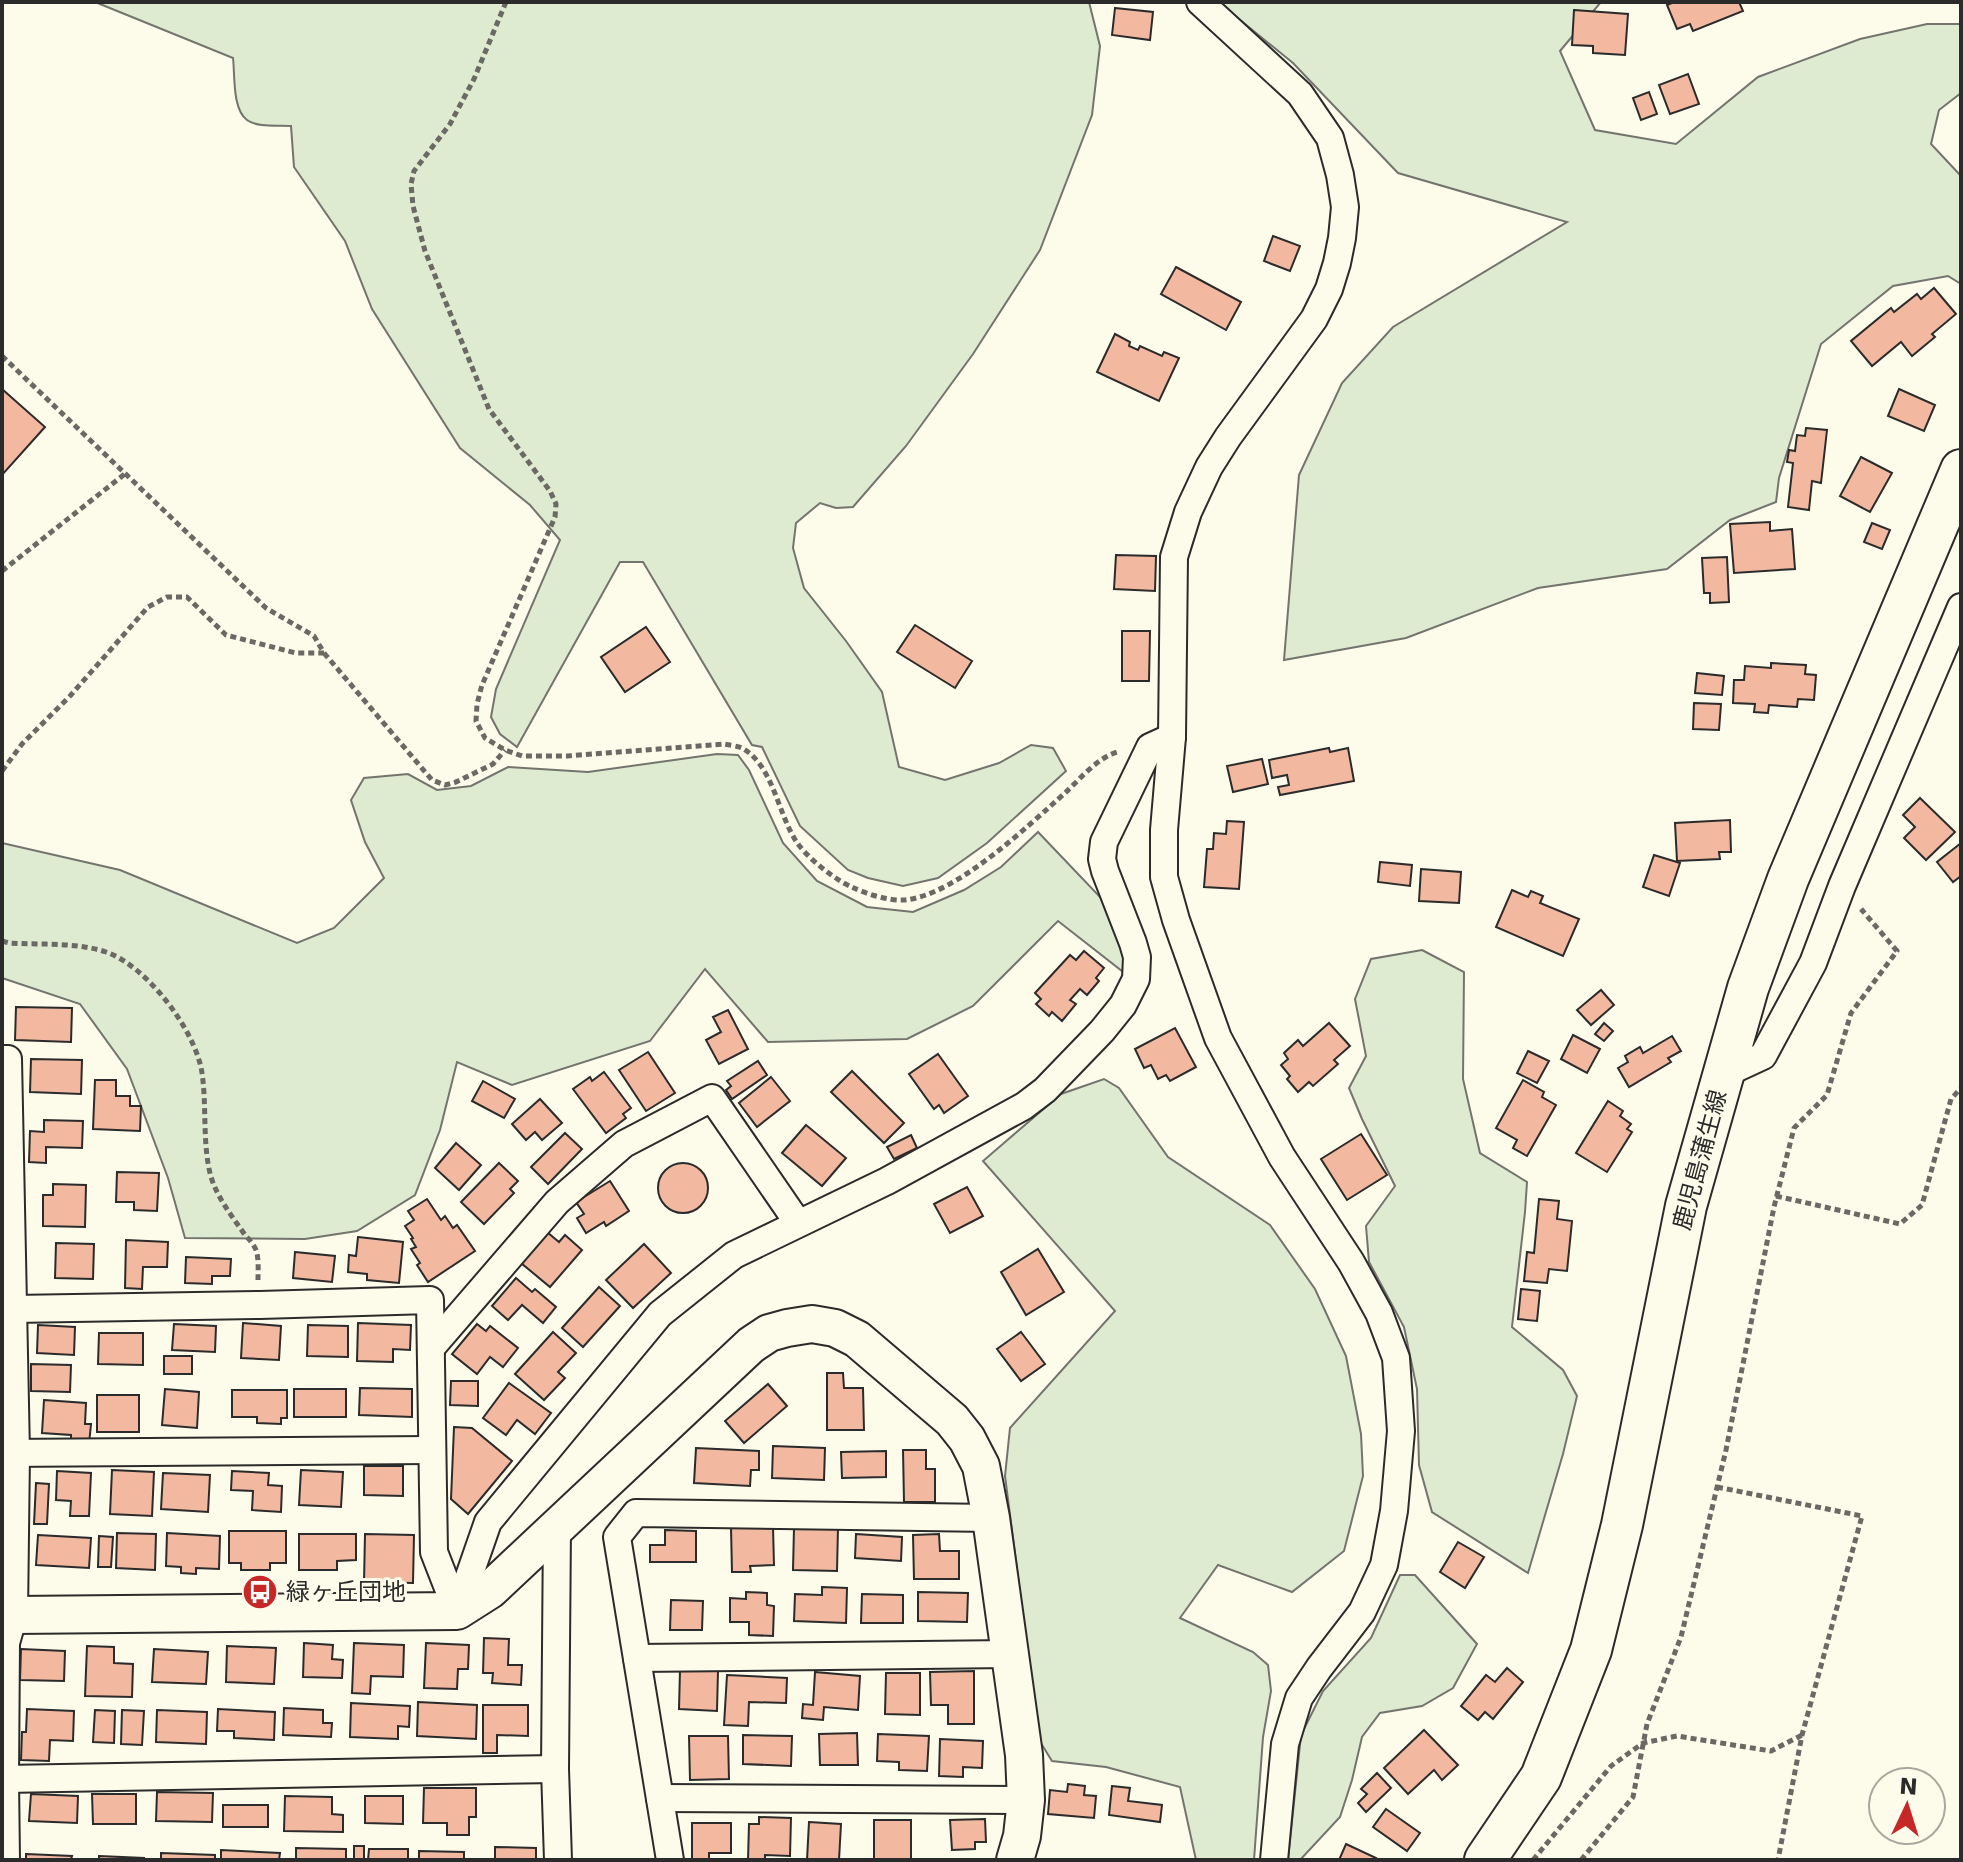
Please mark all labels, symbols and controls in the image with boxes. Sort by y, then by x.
street label: 鹿児島蒲生線 [1668,1087,1732,1233]
bus stop icon: 緑ヶ丘団地 [241,1573,279,1611]
place label: 緑ヶ丘団地 [286,1578,406,1606]
north arrow [1867,1766,1947,1846]
text: N [1898,1773,1918,1800]

